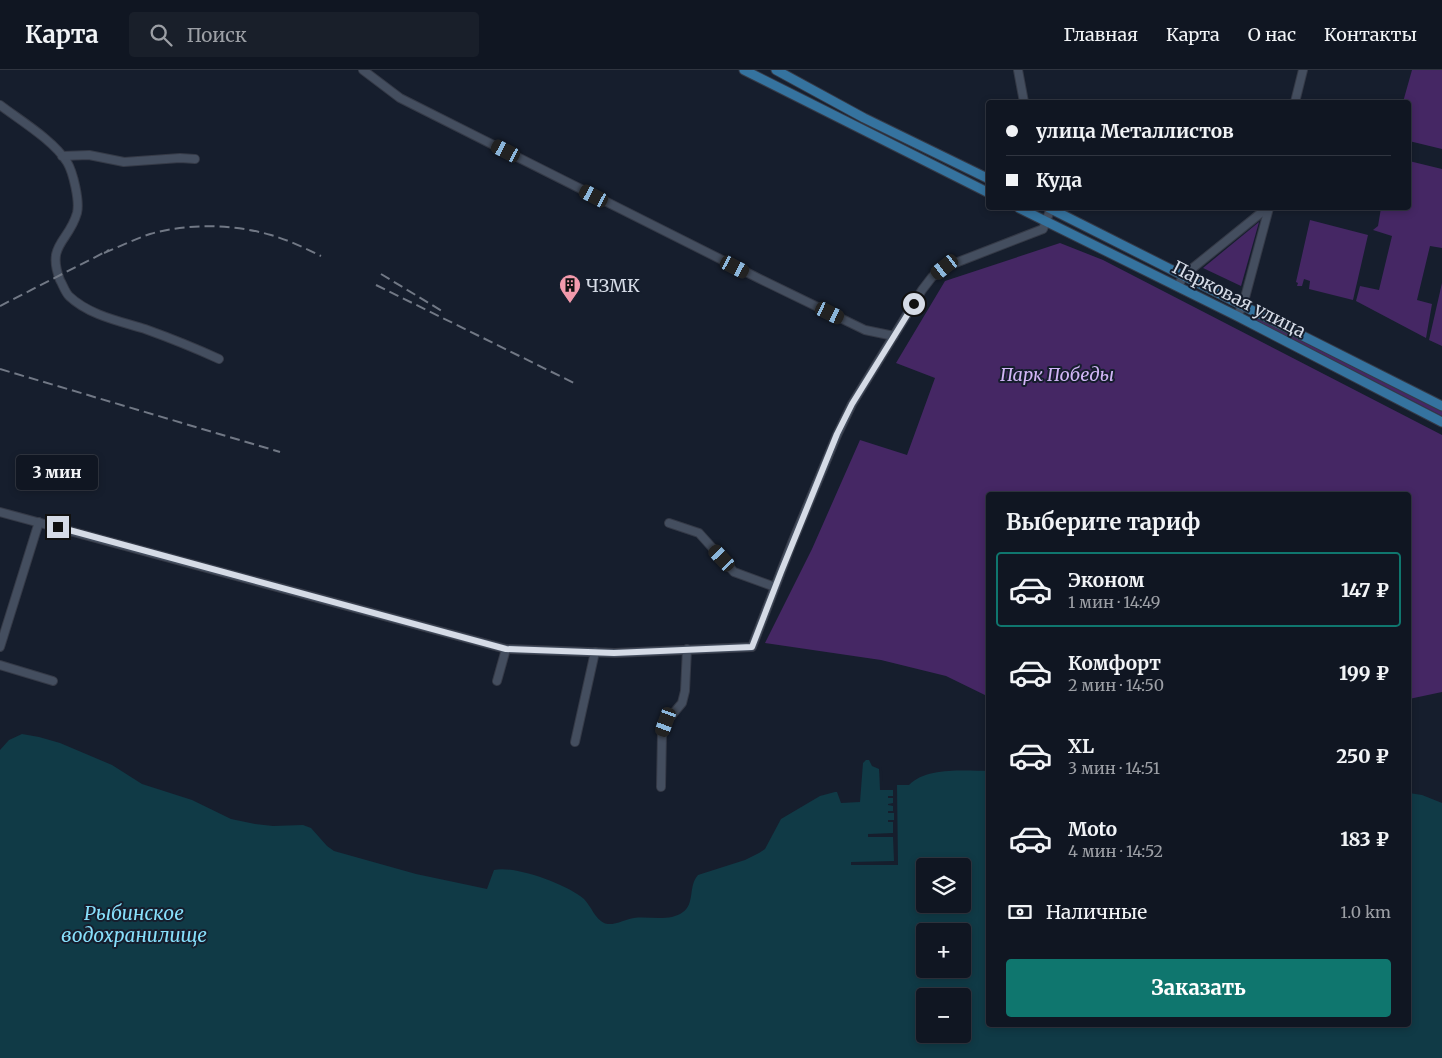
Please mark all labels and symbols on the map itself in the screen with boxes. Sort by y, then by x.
car [489,138,522,164]
car [577,183,610,209]
car [928,252,961,282]
car [718,254,751,280]
street label: Парковая улица [1168,255,1310,343]
building icon: ЧЗМК [558,273,582,304]
place label: ЧЗМК [586,274,640,297]
route start [903,293,925,315]
car [813,300,846,326]
park label: Парк Победы [1000,363,1114,386]
callout: 3 мин [17,454,99,490]
route end [47,516,69,538]
car [706,542,737,574]
car [653,705,678,739]
water label: Рыбинское водохранилище [61,901,207,947]

